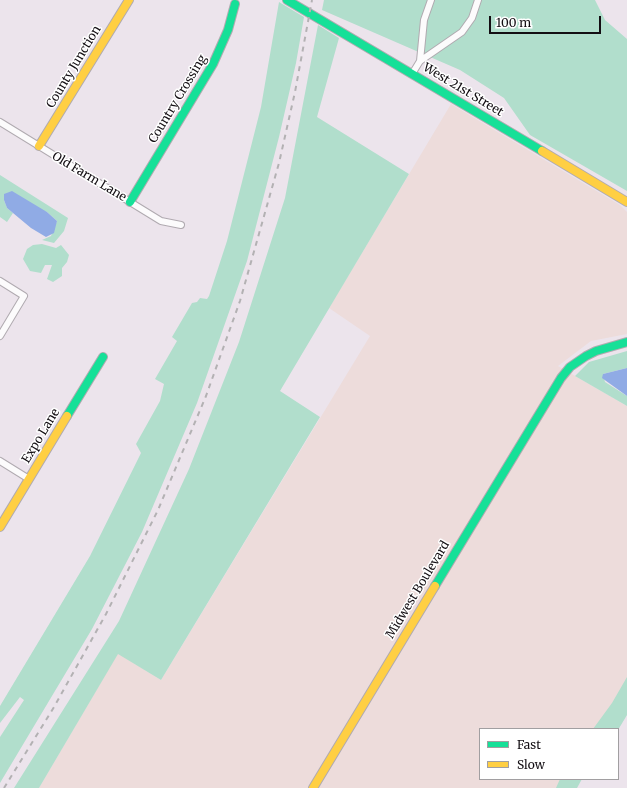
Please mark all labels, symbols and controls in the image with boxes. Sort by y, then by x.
scale bar [491,8,603,34]
text: 100 m [496,15,531,30]
street label: County Junction [44,23,104,111]
street label: Country Crossing [146,52,210,146]
street label: West 21st Street [420,60,506,120]
street label: Old Farm Lane [49,149,129,205]
street label: Expo Lane [19,406,63,466]
street label: Midwest Boulevard [383,539,453,641]
legend [479,728,619,780]
text: Fast [517,737,541,752]
text: Slow [517,757,545,772]

